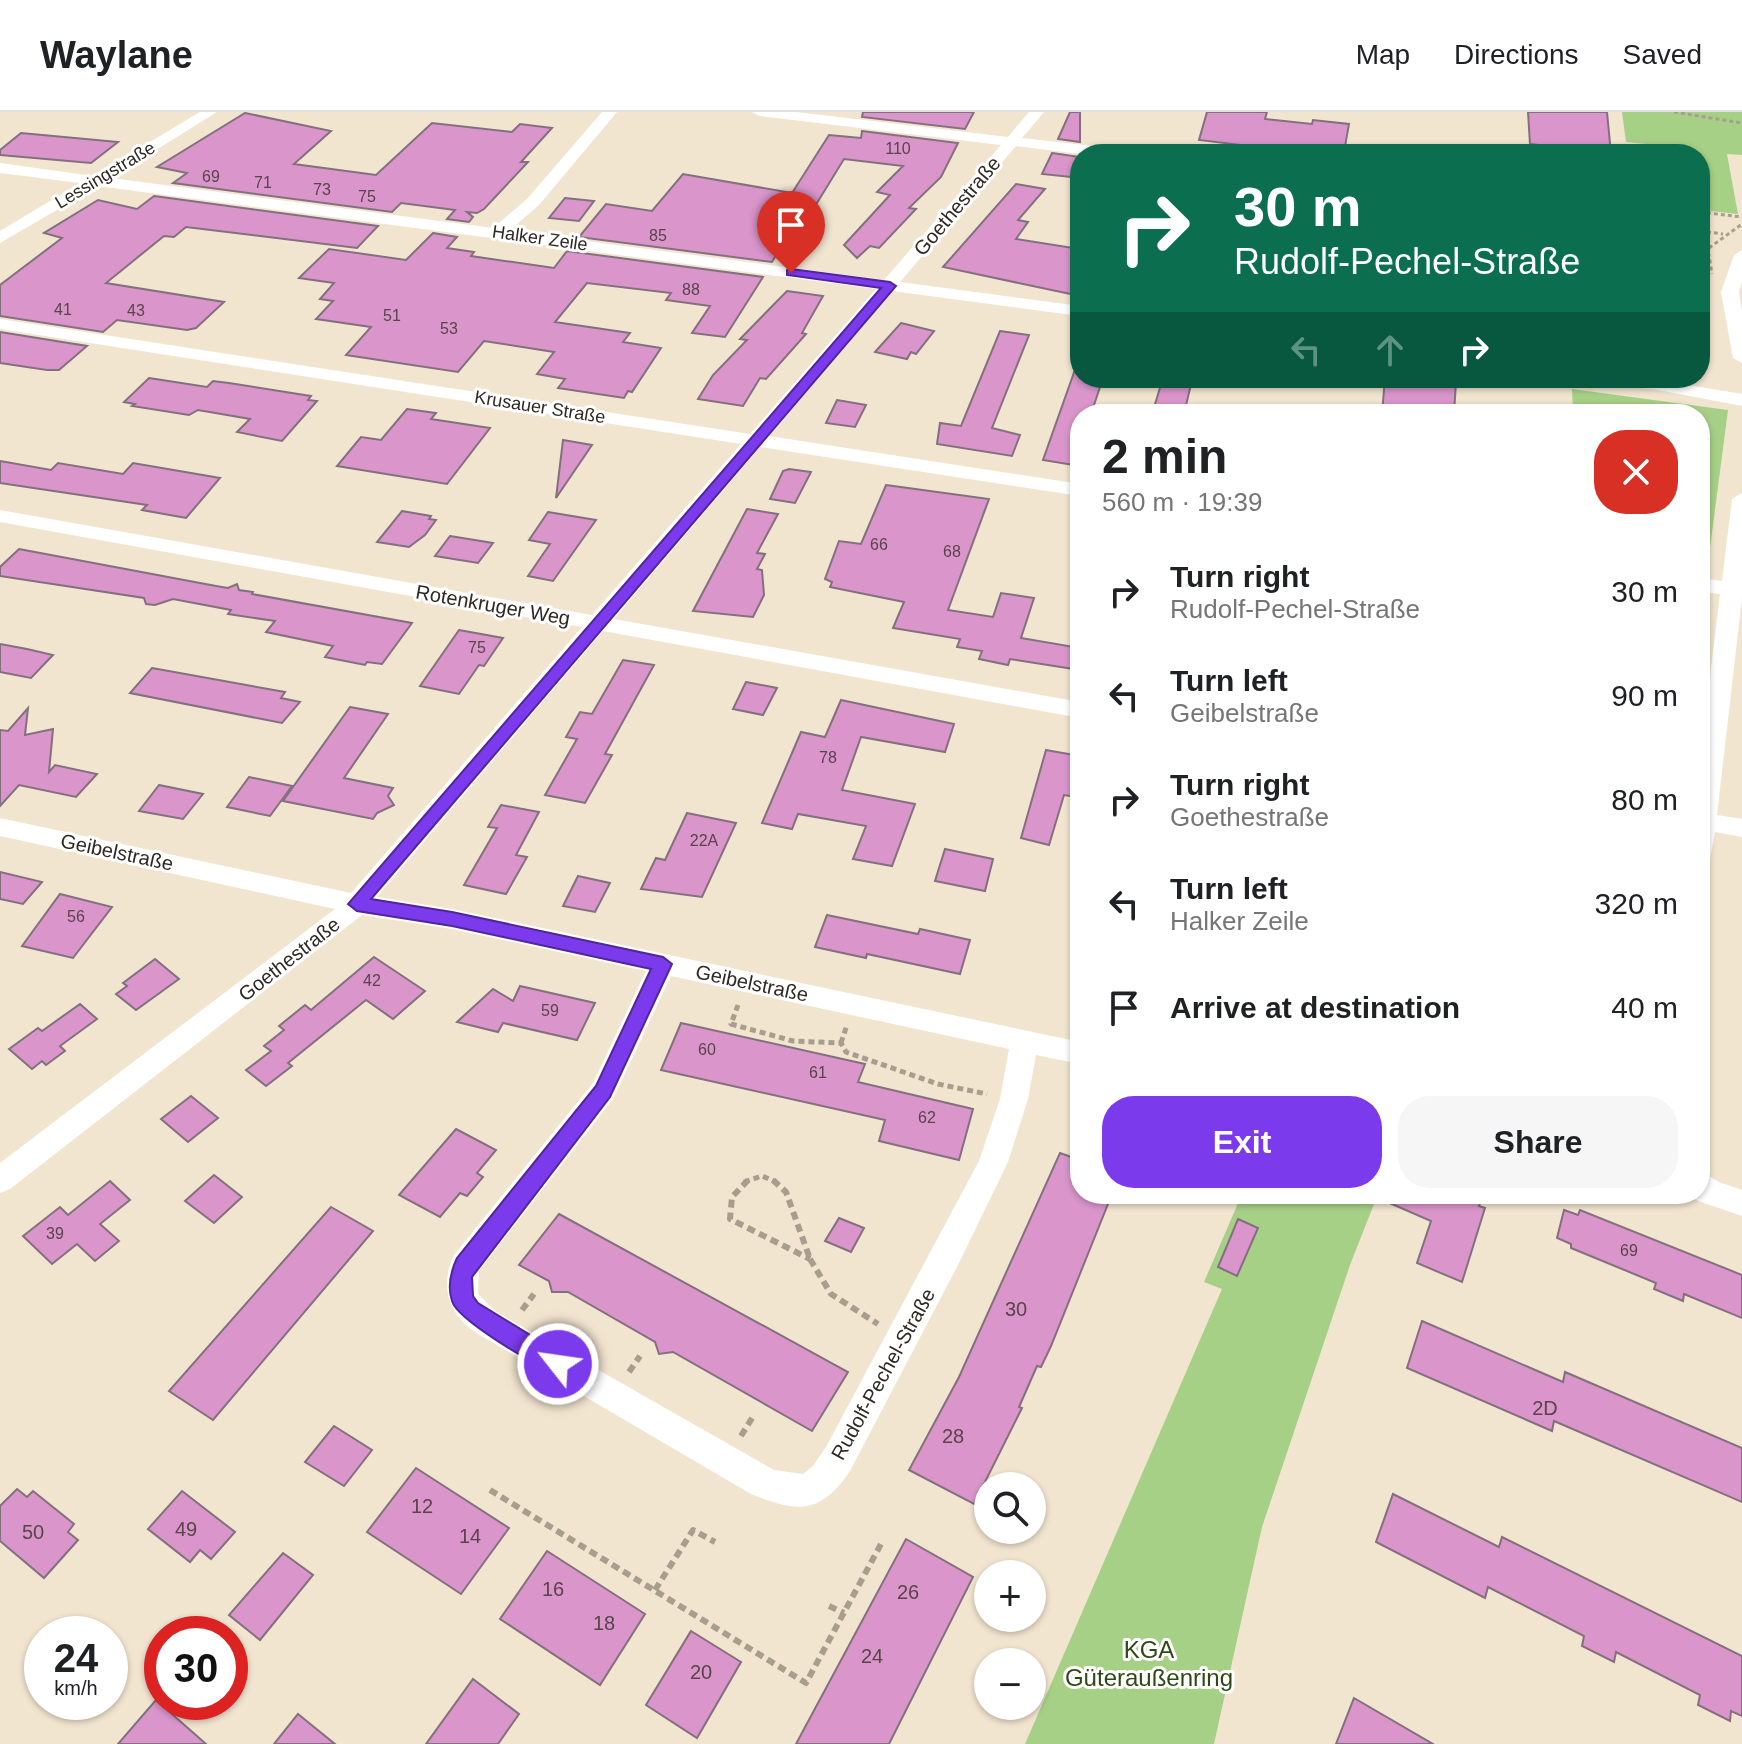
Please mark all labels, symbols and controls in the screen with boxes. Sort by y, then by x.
text: Waylane [40,34,193,76]
text: Map [1356,39,1410,70]
text: Directions [1454,39,1579,70]
text: Saved [1623,39,1702,70]
street label: Lessingstraße [51,137,159,213]
house number: 110 [885,140,911,157]
street label: Goethestraße [909,152,1005,260]
house number: 69 [202,168,220,185]
house number: 71 [254,174,272,191]
text: 30 m [1234,175,1362,238]
icon: right [1102,176,1206,280]
house number: 73 [313,181,331,198]
house number: 75 [358,188,376,205]
pin [757,191,825,273]
icon: arrive [769,203,813,247]
street label: Halker Zeile [491,221,589,255]
house number: 85 [649,227,667,244]
text: Rudolf-Pechel-Straße [1234,241,1580,282]
house number: 88 [682,281,700,298]
house number: 41 [54,301,72,318]
house number: 43 [127,302,145,319]
house number: 51 [383,307,401,324]
house number: 53 [440,320,458,337]
icon: left [1284,328,1328,372]
icon: ahead [1368,328,1412,372]
icon: right [1452,328,1496,372]
street label: Krusauer Straße [473,387,607,427]
text: 2 min [1102,430,1227,483]
button: close [1594,430,1678,514]
text: 560 m · 19:39 [1102,487,1262,517]
house number: 66 [870,536,888,553]
house number: 68 [943,543,961,560]
text: Turn right [1170,560,1309,593]
icon: right [1102,570,1146,614]
text: 30 m [1611,575,1678,608]
street label: Rotenkruger Weg [414,581,572,629]
text: Rudolf-Pechel-Straße [1170,594,1420,624]
house number: 75 [468,639,486,656]
text: Turn left [1170,664,1288,697]
icon: left [1102,674,1146,718]
text: 90 m [1611,679,1678,712]
text: Geibelstraße [1170,698,1319,728]
house number: 78 [819,749,837,766]
text: Turn right [1170,768,1309,801]
icon: right [1102,778,1146,822]
text: 80 m [1611,783,1678,816]
text: Goethestraße [1170,802,1329,832]
street label: Geibelstraße [59,829,175,875]
house number: 22A [690,832,719,849]
text: Turn left [1170,872,1288,905]
icon: left [1102,882,1146,926]
text: 320 m [1595,887,1678,920]
text: Halker Zeile [1170,906,1309,936]
house number: 56 [67,908,85,925]
street label: Goethestraße [234,913,344,1005]
street label: Geibelstraße [694,960,810,1006]
house number: 42 [363,972,381,989]
icon: arrive [1102,986,1146,1030]
text: Arrive at destination [1170,991,1460,1024]
text: 40 m [1611,991,1678,1024]
house number: 59 [541,1002,559,1019]
house number: 60 [698,1041,716,1058]
house number: 61 [809,1064,827,1081]
button: Exit [1102,1096,1382,1188]
button: Share [1398,1096,1678,1188]
house number: 62 [918,1109,936,1126]
house number: 39 [46,1225,64,1242]
house number: 69 [1620,1242,1638,1259]
street label: Rudolf-Pechel-Straße [827,1285,939,1463]
house number: 30 [1005,1298,1027,1320]
position arrow [516,1322,600,1406]
house number: 2D [1532,1397,1558,1419]
house number: 28 [942,1425,964,1447]
map controls [974,1472,1046,1720]
button: search [974,1472,1046,1544]
house number: 12 [411,1495,433,1517]
house number: 49 [175,1518,197,1540]
house number: 50 [22,1521,44,1543]
house number: 14 [459,1525,481,1547]
button: + [974,1560,1046,1632]
house number: 16 [542,1578,564,1600]
house number: 26 [897,1581,919,1603]
house number: 18 [593,1612,615,1634]
speed limit sign: 30 [144,1616,248,1720]
text: 24 [54,1636,98,1680]
park label: KGA Güteraußenring [1065,1636,1233,1691]
house number: 24 [861,1645,883,1667]
button: − [974,1648,1046,1720]
house number: 20 [690,1661,712,1683]
text: km/h [54,1677,98,1699]

